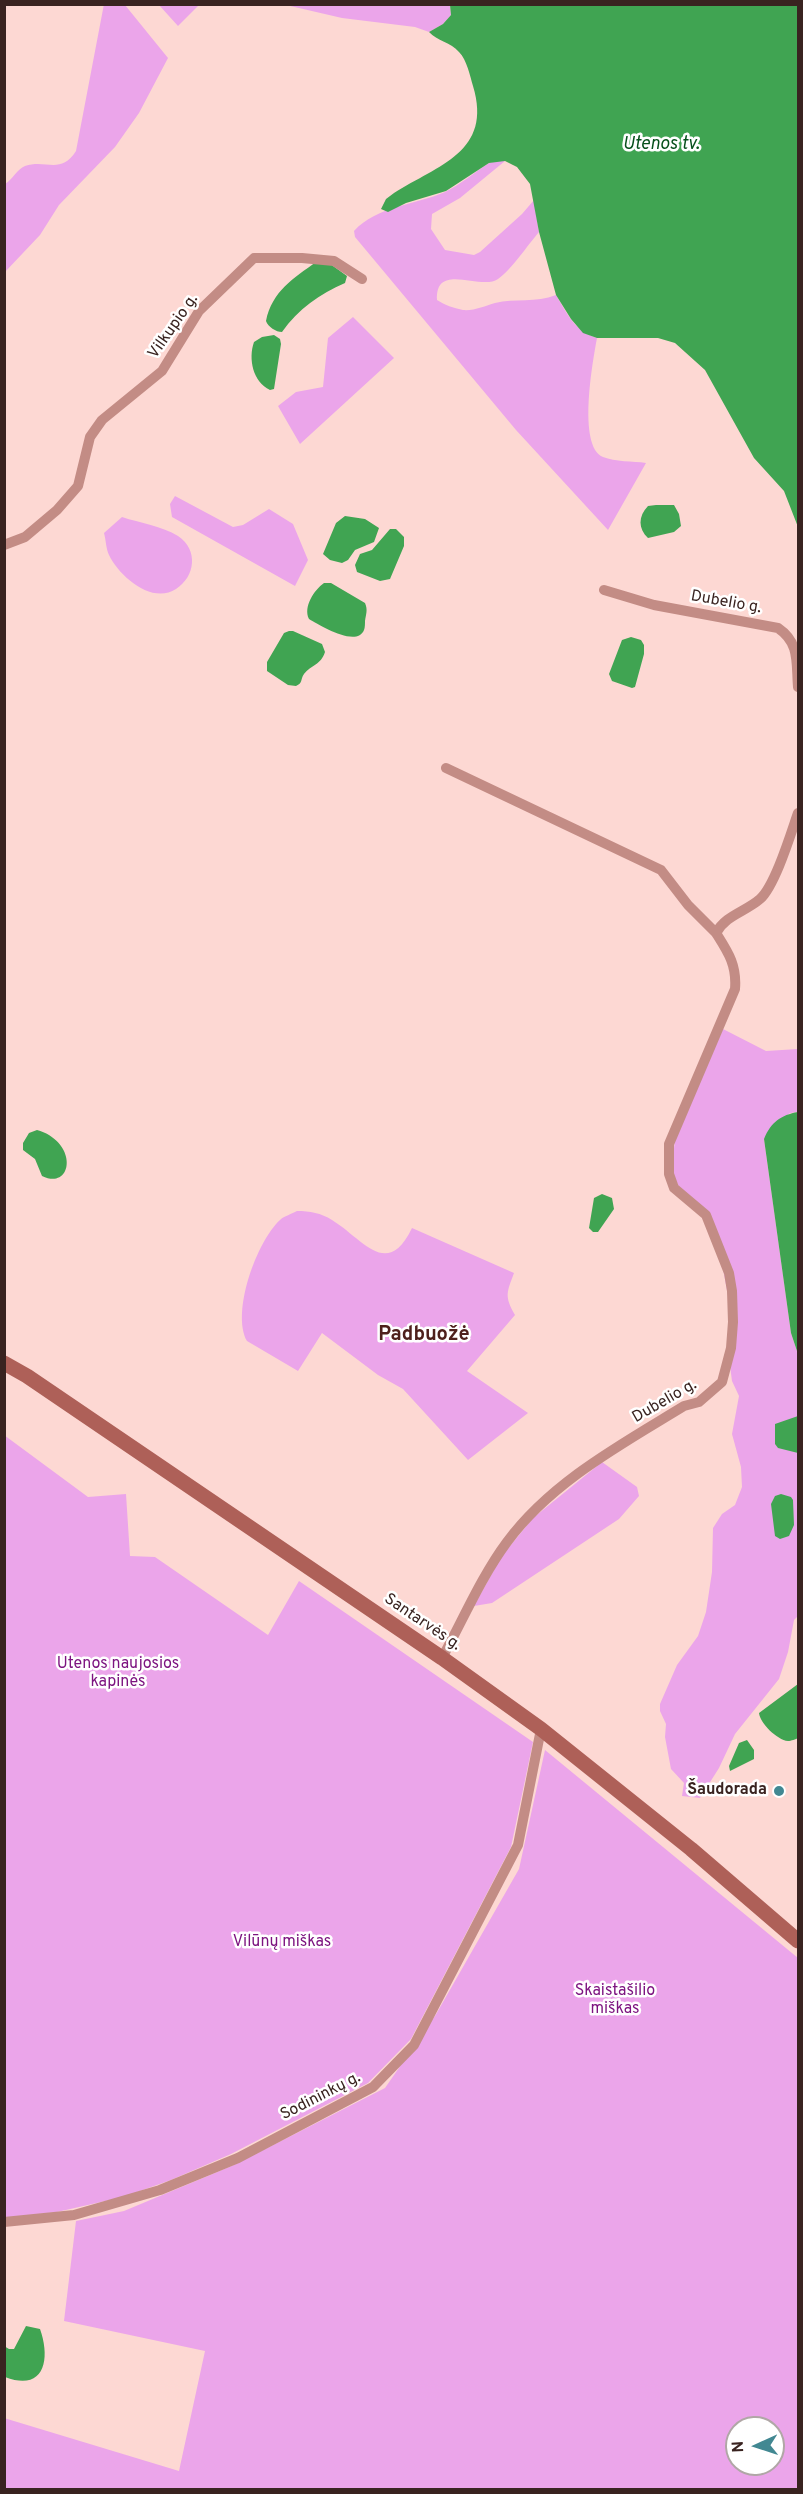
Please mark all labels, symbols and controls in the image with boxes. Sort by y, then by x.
water label: Utenos tv. [623,134,699,156]
street label: Vilkupio g. [145,291,203,363]
street label: Dubelio g. [689,587,763,619]
district label: Padbuožė [378,1324,470,1348]
street label: Dubelio g. [629,1376,701,1428]
street label: Santarvės g. [380,1590,464,1656]
park label: Utenos naujosios kapinės [57,1655,179,1693]
place label: Šaudorada [687,1781,767,1801]
marker: Šaudorada [772,1784,786,1798]
park label: Vilūnų miškas [233,1933,331,1953]
park label: Skaistašilio miškas [575,1982,655,2020]
street label: Sodininkų g. [278,2069,364,2125]
north arrow [725,2416,785,2476]
text: N [729,2441,749,2453]

